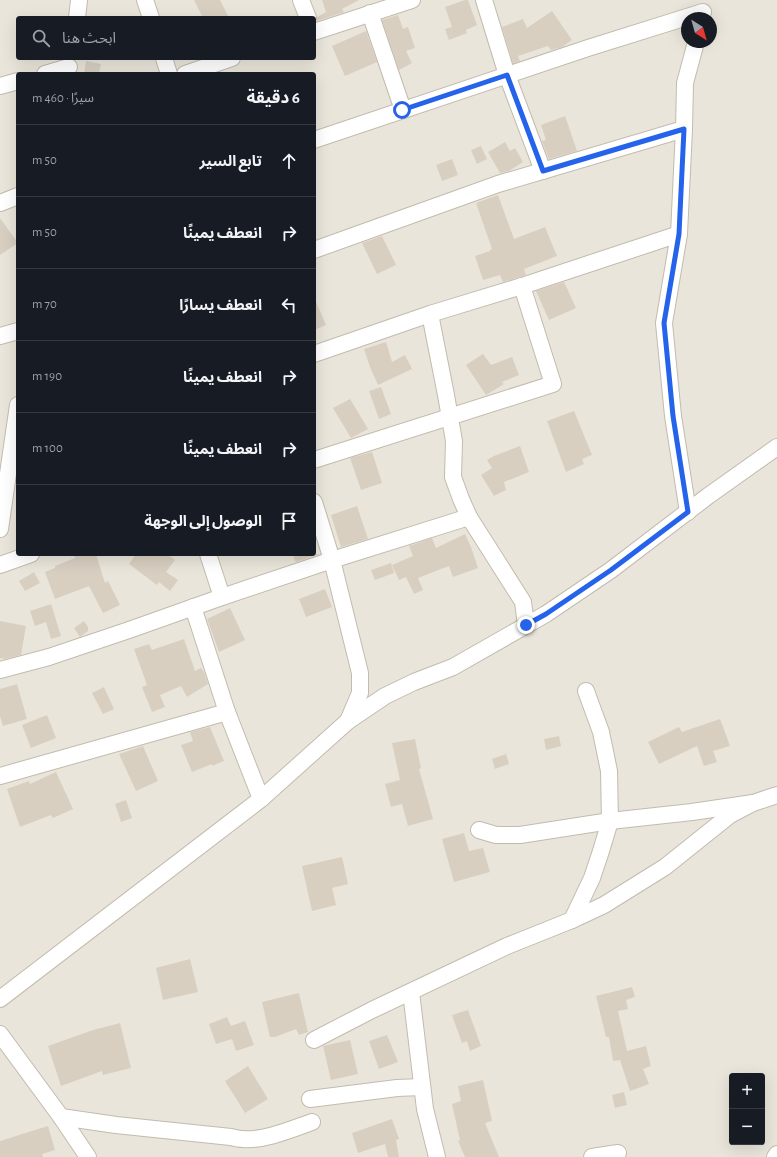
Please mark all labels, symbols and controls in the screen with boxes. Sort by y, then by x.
north arrow [681,12,717,48]
search box [16,16,316,60]
icon: search [30,27,52,49]
text: ابحث هنا [62,31,116,46]
text: 6 دقيقة [246,89,300,106]
text: سيرًا · 460 m [32,92,94,105]
route start [393,101,411,119]
icon: ahead [278,150,300,172]
text: 50 m [32,154,57,167]
text: تابع السير [200,154,262,169]
icon: right [278,222,300,244]
text: 50 m [32,226,57,239]
text: انعطف يمينًا [183,226,262,241]
icon: left [278,294,300,316]
text: 70 m [32,298,57,311]
text: انعطف يسارًا [179,298,262,313]
icon: right [278,366,300,388]
text: 190 m [32,370,62,383]
text: انعطف يمينًا [183,370,262,385]
icon: right [278,438,300,460]
text: 100 m [32,442,63,455]
text: انعطف يمينًا [183,442,262,457]
icon: arrive [278,510,300,532]
text: الوصول إلى الوجهة [144,514,262,529]
route end [517,616,535,634]
map controls [729,1073,765,1145]
button: + [729,1073,765,1109]
button: − [729,1109,765,1145]

